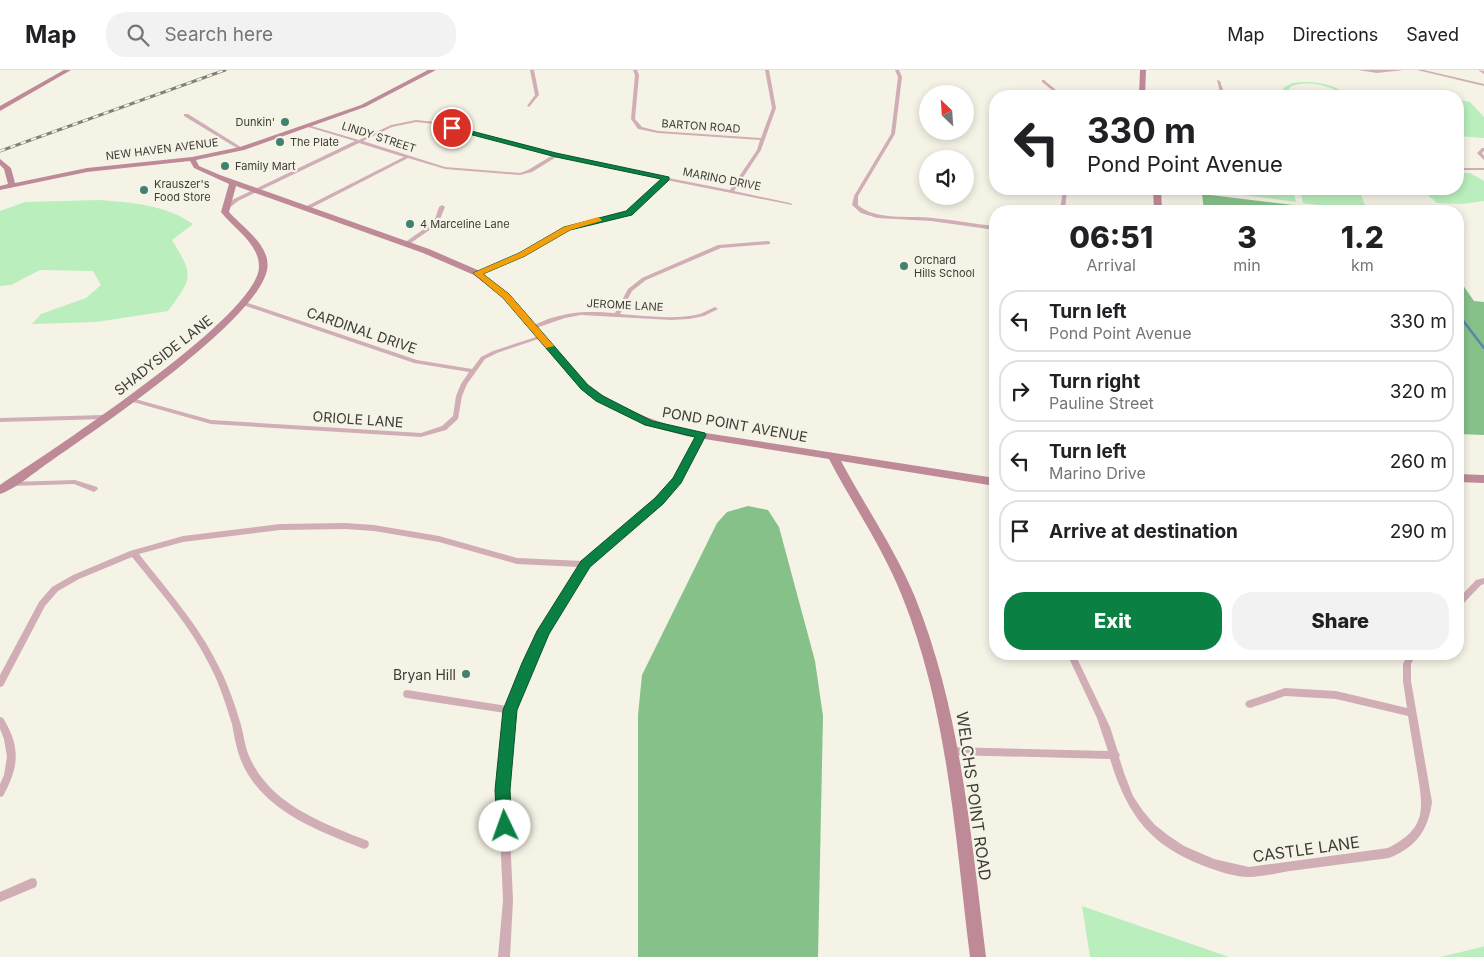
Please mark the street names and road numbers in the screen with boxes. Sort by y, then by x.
street label: BARTON ROAD [661,116,741,136]
street label: LINDY STREET [340,118,418,156]
street label: NEW HAVEN AVENUE [105,135,219,163]
street label: MARINO DRIVE [682,165,762,193]
street label: JEROME LANE [586,296,664,314]
street label: CARDINAL DRIVE [305,303,419,357]
street label: SHADYSIDE LANE [111,311,215,399]
street label: POND POINT AVENUE [661,403,809,445]
street label: ORIOLE LANE [312,407,404,431]
street label: WELCHS POINT ROAD [952,710,996,882]
street label: CASTLE LANE [1251,832,1361,866]

